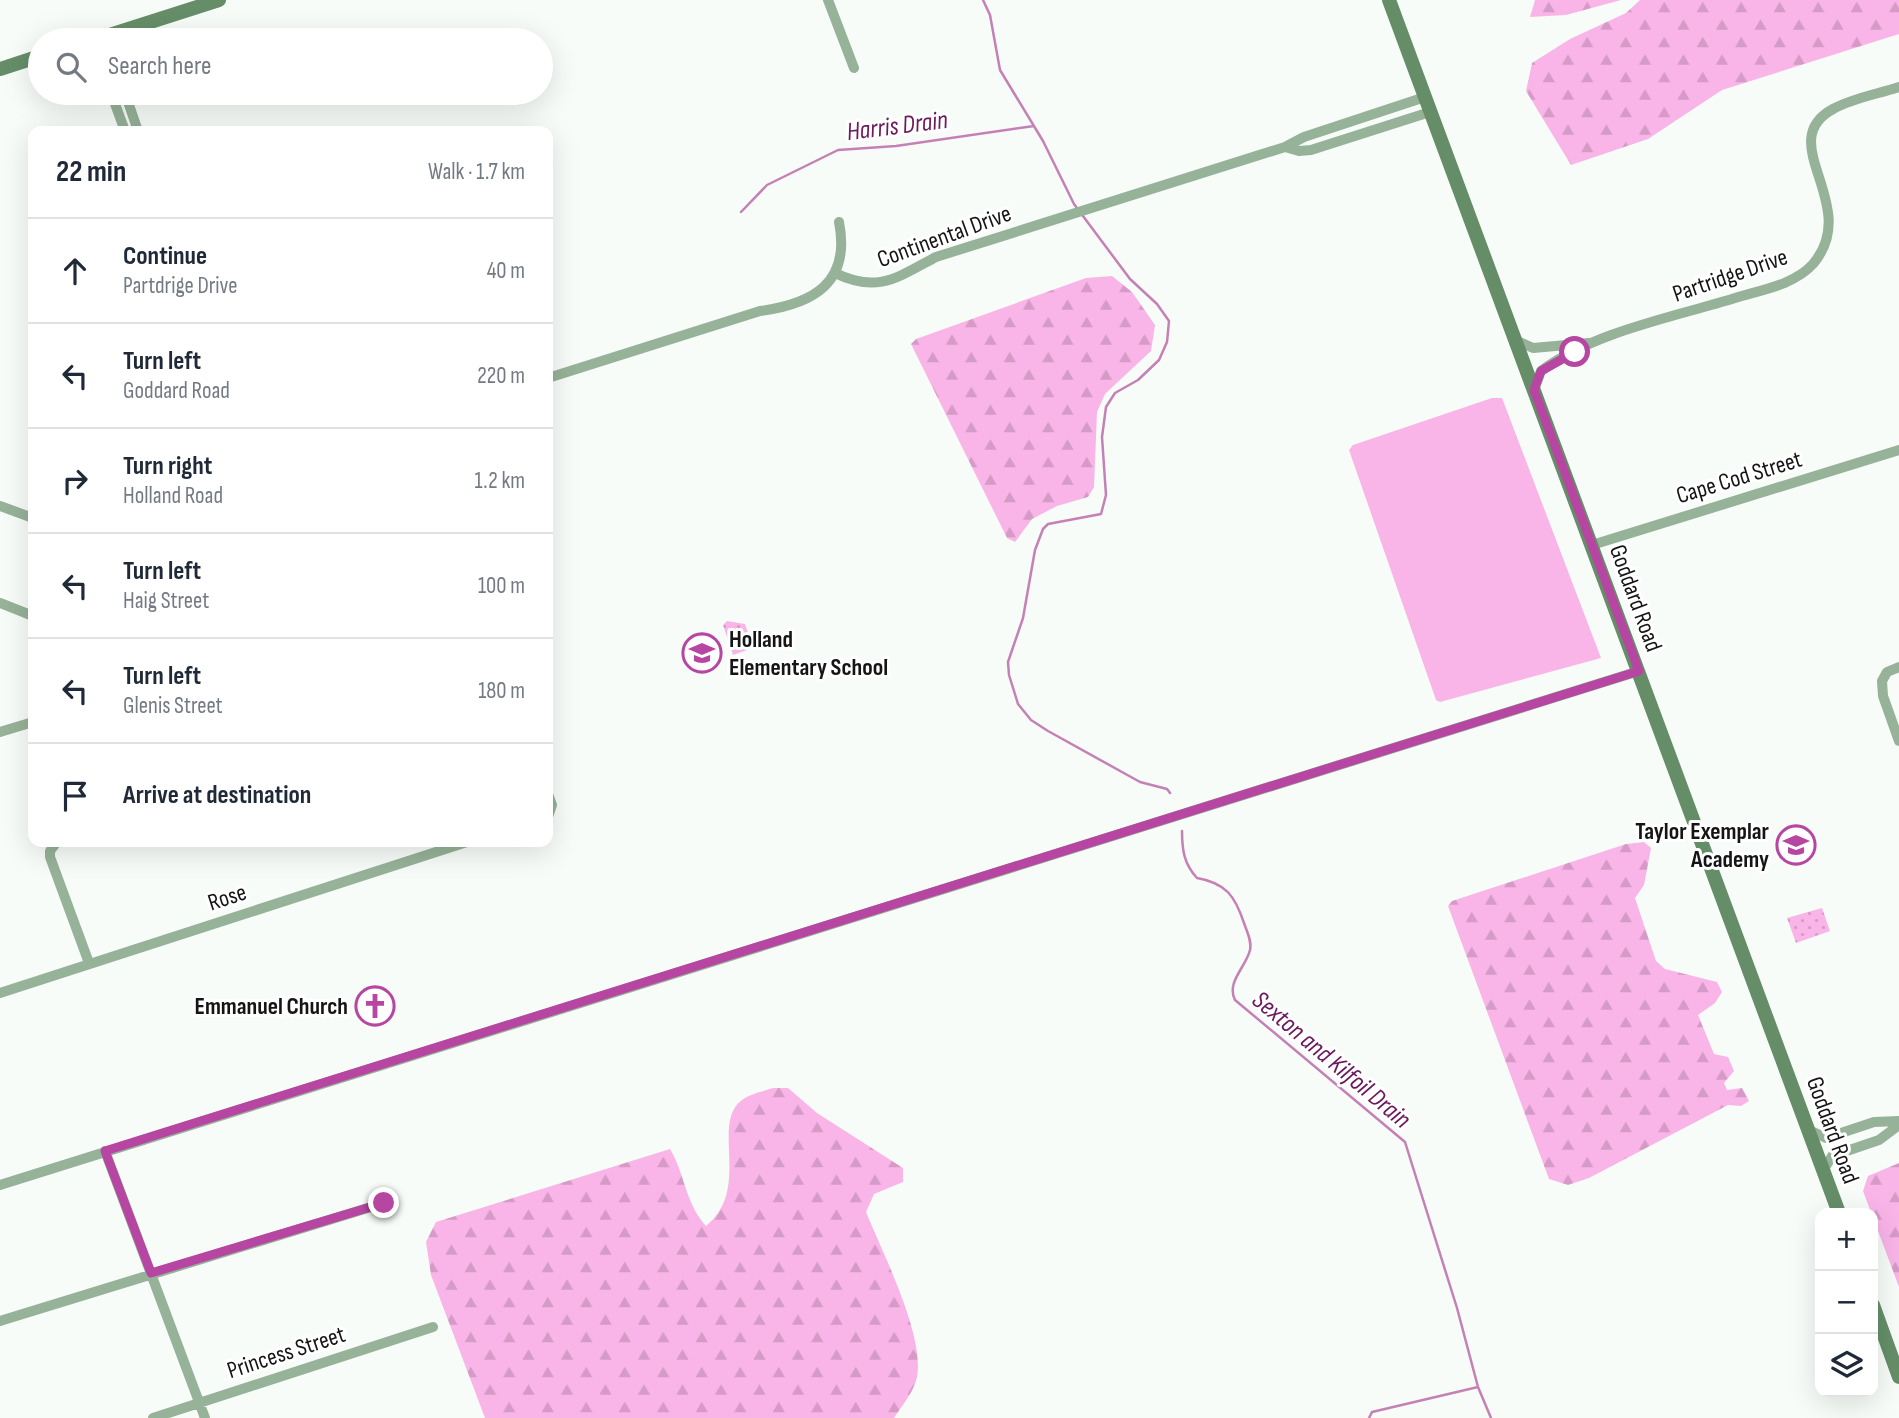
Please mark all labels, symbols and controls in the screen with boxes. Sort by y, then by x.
search box [28,28,553,105]
icon: search [52,48,90,86]
text: Search here [108,51,211,82]
water label: Harris Drain [845,105,950,148]
text: 22 min [56,154,126,190]
text: Walk · 1.7 km [428,158,525,186]
street label: Continental Drive [873,199,1015,274]
text: Continue [123,241,207,272]
street label: Partridge Drive [1669,242,1792,309]
icon: ahead [56,252,94,290]
text: 40 m [487,257,525,285]
text: Partdrige Drive [123,272,238,300]
route start [1559,336,1590,367]
text: Turn left [123,346,201,377]
icon: left [56,357,94,395]
text: 220 m [477,362,525,390]
text: Goddard Road [123,377,230,405]
street label: Cape Cod Street [1673,445,1805,510]
text: Turn right [123,451,212,482]
icon: right [56,462,94,500]
text: 1.2 km [475,467,525,495]
text: Holland Road [123,482,223,510]
street label: Goddard Road [1603,541,1668,656]
text: Turn left [123,556,201,587]
icon: left [56,567,94,605]
text: 100 m [478,572,525,600]
text: Haig Street [123,587,209,615]
place label: Holland Elementary School [729,625,888,682]
school or university icon: Holland Elementary School [681,632,723,674]
text: Turn left [123,661,201,692]
icon: left [56,672,94,710]
text: 180 m [478,677,525,705]
text: Glenis Street [123,692,223,720]
icon: arrive [56,777,94,815]
text: Arrive at destination [123,780,311,811]
place label: Taylor Exemplar Academy [1635,817,1770,874]
school or university icon: Taylor Exemplar Academy [1775,824,1817,866]
street label: Rose [204,878,250,917]
church icon: Emmanuel Church [354,985,396,1027]
water label: Sexton and Kilfoil Drain [1245,985,1417,1136]
place label: Emmanuel Church [194,992,348,1021]
street label: Goddard Road [1800,1073,1865,1188]
route end [368,1187,399,1218]
map controls [1815,1208,1878,1397]
button: + [1815,1208,1878,1271]
button: − [1815,1271,1878,1334]
street label: Princess Street [224,1320,349,1385]
button: layers [1815,1334,1878,1397]

